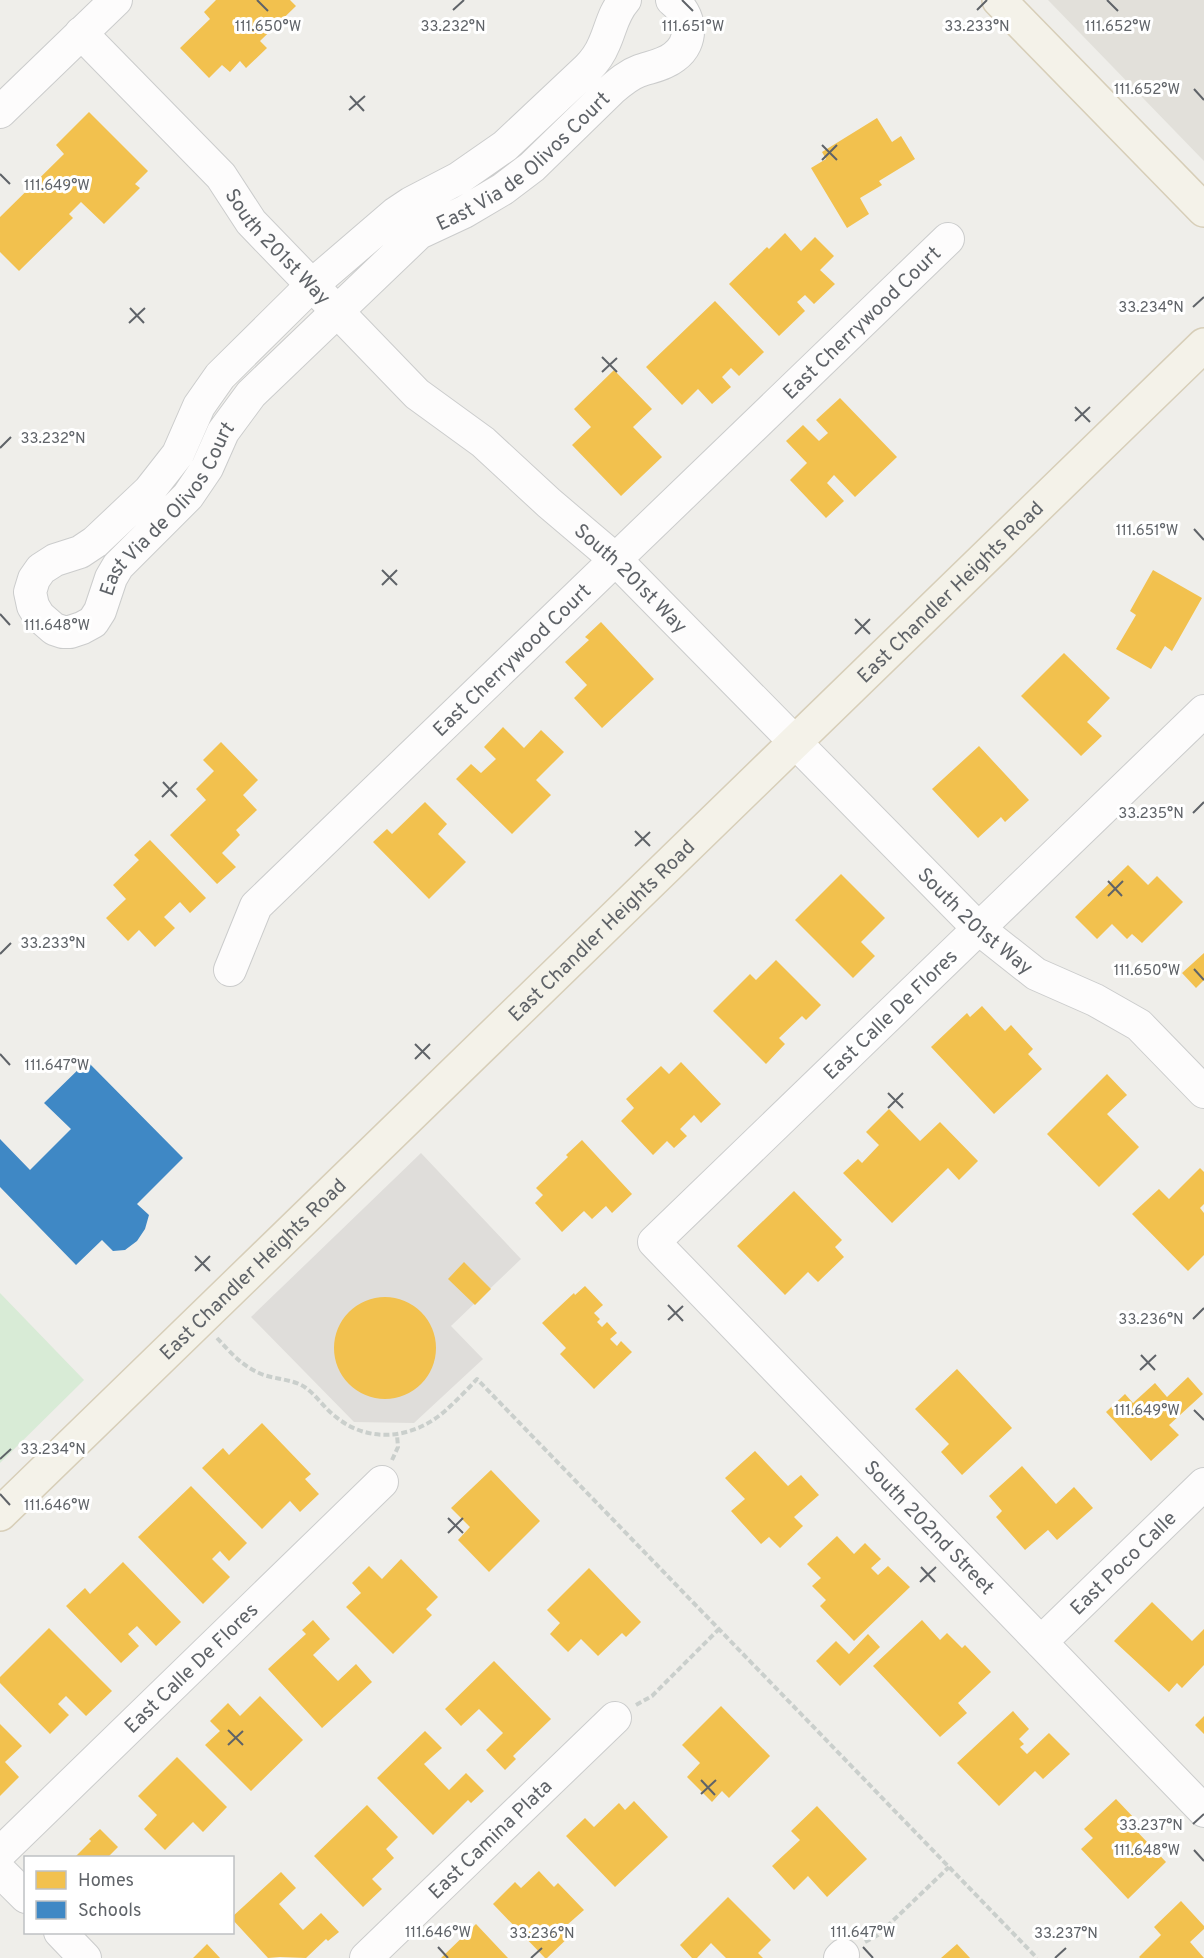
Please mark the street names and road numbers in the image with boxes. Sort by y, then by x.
street label: East Via de Olivos Court [433,87,617,238]
street label: South 201st Way [218,184,335,311]
street label: East Cherrywood Court [778,242,947,406]
street label: East Via de Olivos Court [95,417,241,600]
street label: East Chandler Heights Road [852,497,1050,690]
street label: South 201st Way [568,519,692,640]
street label: East Cherrywood Court [428,579,598,743]
street label: East Chandler Heights Road [504,835,702,1028]
street label: South 201st Way [911,863,1037,982]
street label: East Calle De Flores [819,945,964,1086]
street label: East Chandler Heights Road [155,1174,353,1367]
street label: South 202nd Street [857,1456,999,1601]
street label: East Poco Calle [1065,1506,1183,1622]
street label: East Calle De Flores [120,1598,265,1740]
street label: East Camina Plata [424,1774,559,1906]

